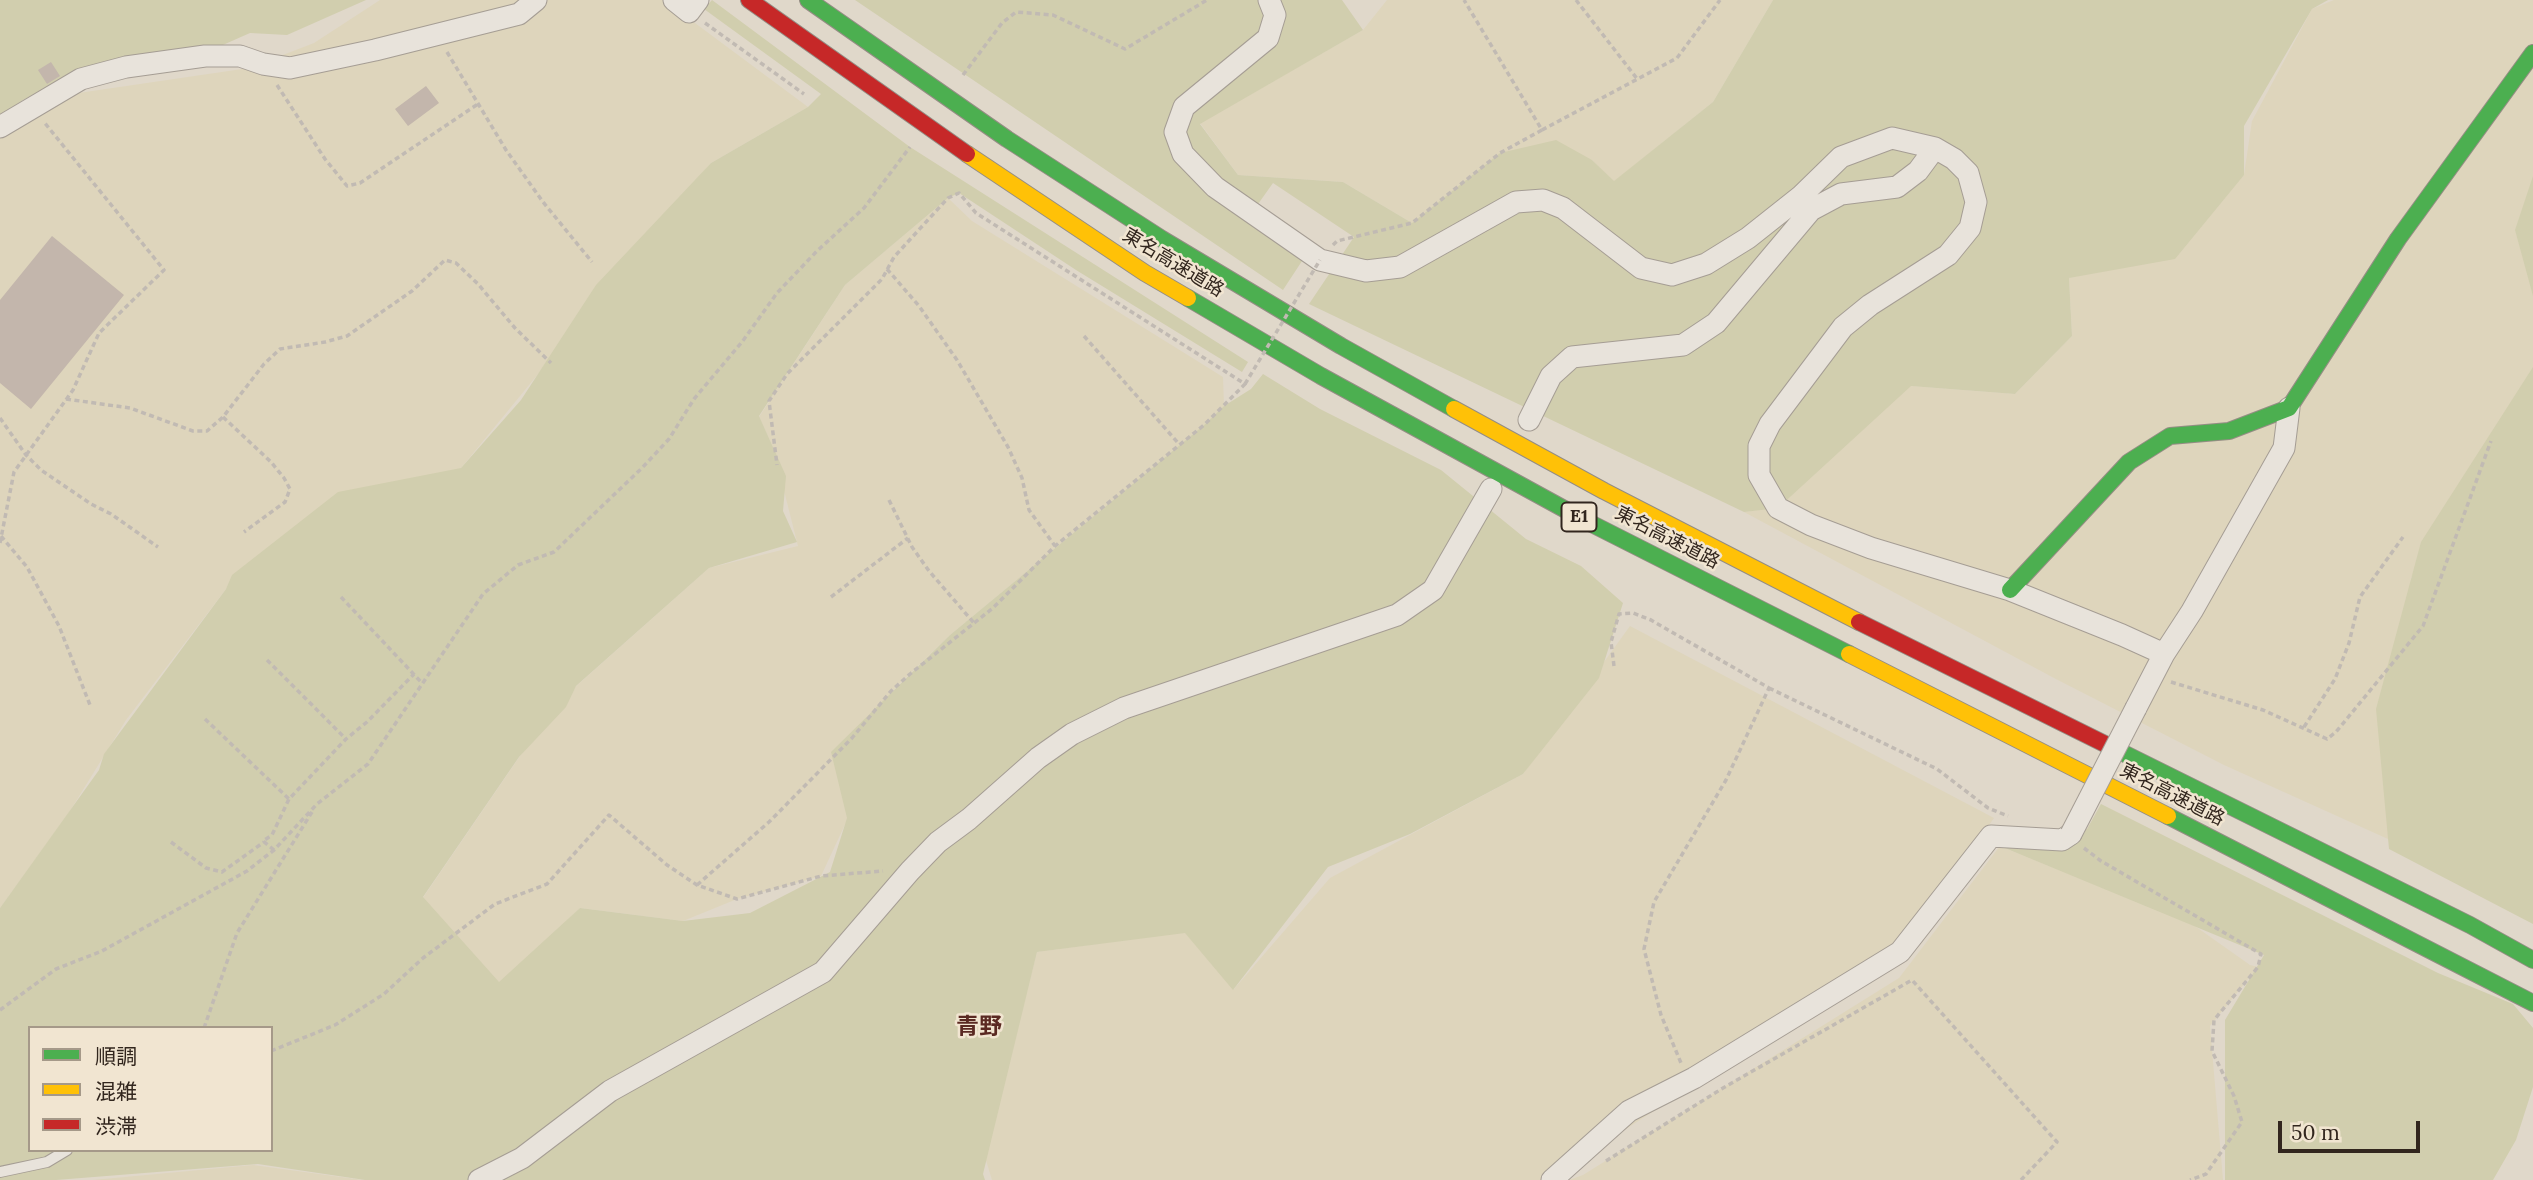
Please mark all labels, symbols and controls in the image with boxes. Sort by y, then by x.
street label: 東名高速道路 [1118,224,1228,302]
street label: 東名高速道路 [1611,502,1723,574]
road number: E1 [1562,503,1596,532]
street label: 東名高速道路 [2116,759,2228,831]
district label: 青野 [956,1013,1002,1041]
legend [28,1026,273,1152]
text: 順調 [95,1043,137,1070]
text: 混雑 [95,1078,137,1105]
scale bar [2281,1106,2423,1150]
text: 渋滞 [95,1113,137,1140]
text: 50 m [2291,1119,2340,1146]

